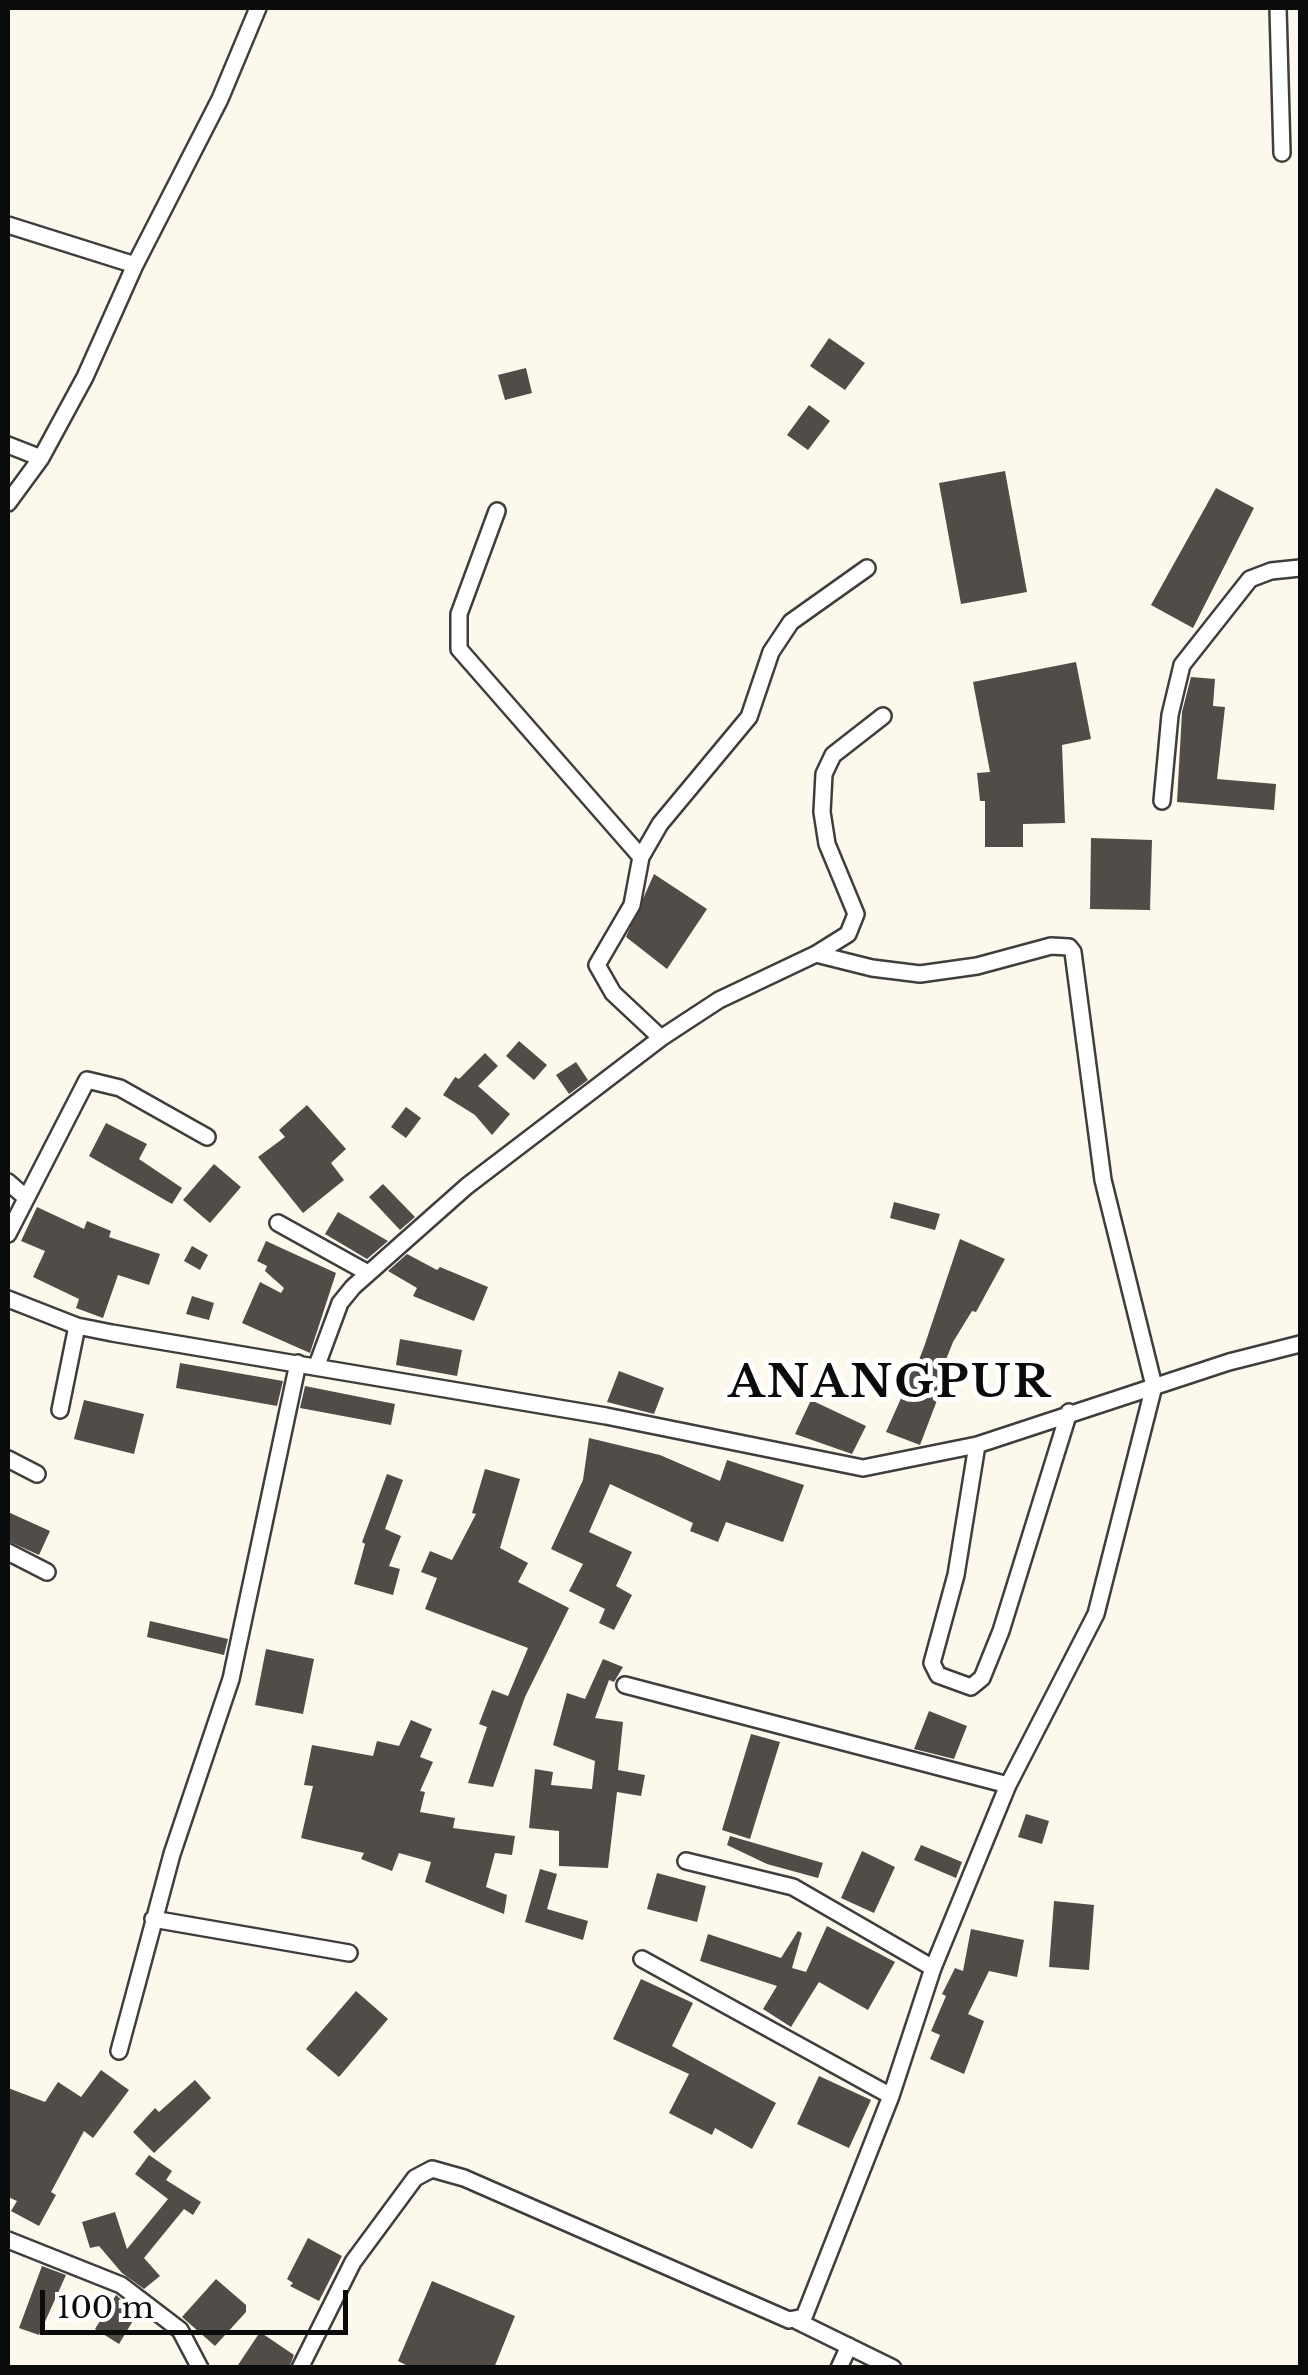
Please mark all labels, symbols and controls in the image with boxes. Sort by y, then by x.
district label: ANANGPUR [728,1357,1052,1411]
scale bar [45,2270,352,2332]
text: 100 m [57,2289,154,2326]

